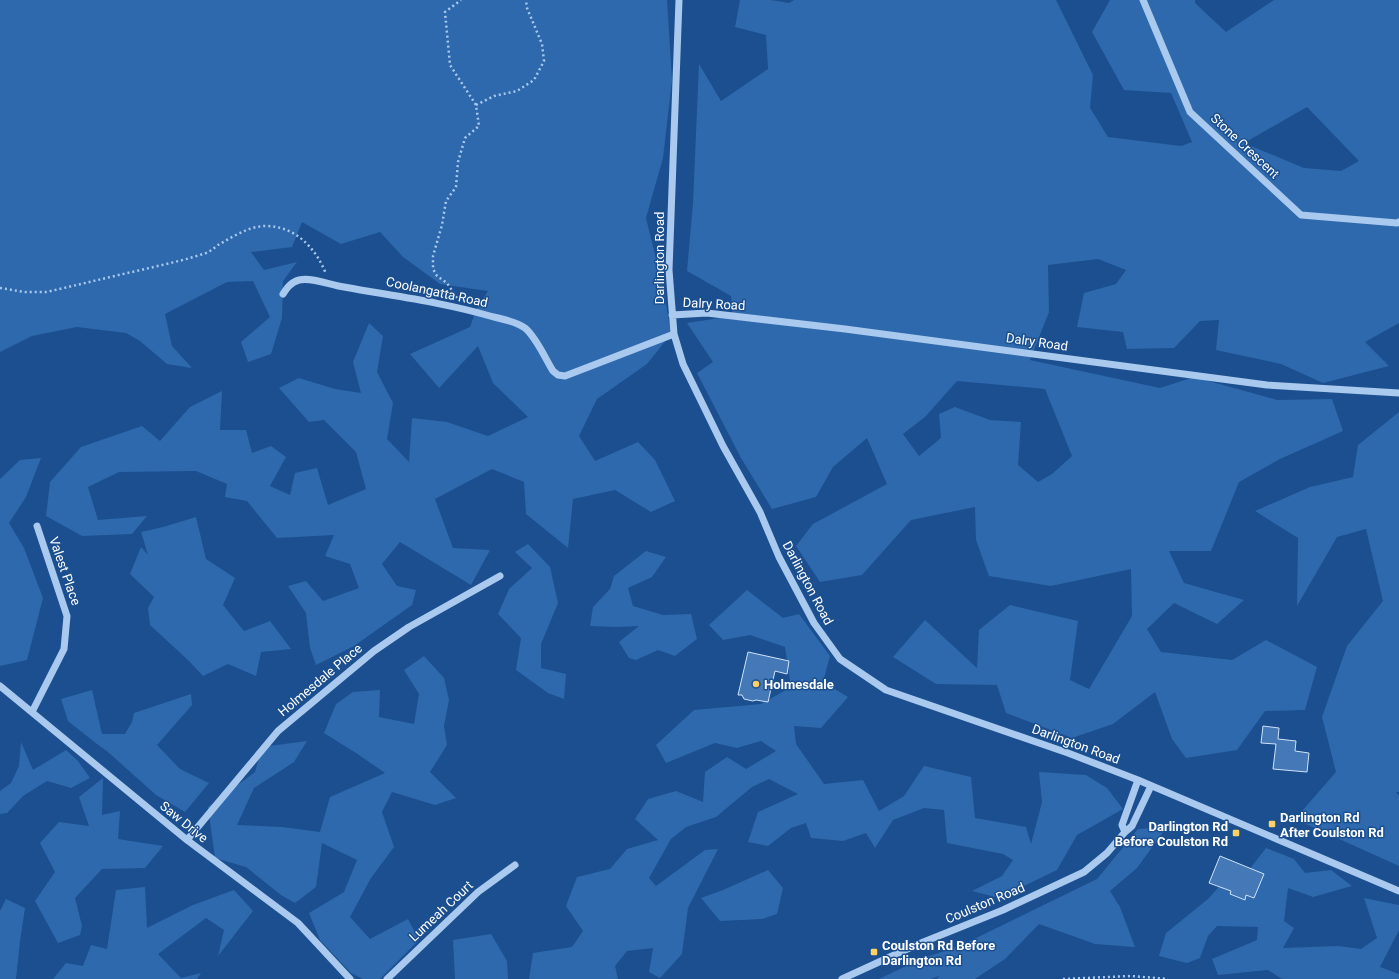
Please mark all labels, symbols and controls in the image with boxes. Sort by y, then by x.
street label: Stone Crescent [1208,110,1282,182]
street label: Darlington Road [652,212,667,304]
street label: Coolangatta Road [385,274,489,310]
street label: Dalry Road [682,295,746,313]
street label: Dalry Road [1005,330,1069,354]
street label: Valest Place [46,535,84,607]
street label: Darlington Road [780,539,836,627]
street label: Holmesdale Place [275,641,365,719]
place label: Holmesdale [764,677,834,692]
marker: Holmesdale [751,679,761,689]
street label: Darlington Road [1030,721,1122,767]
street label: Saw Drive [157,798,211,846]
place label: Darlington Rd After Coulston Rd [1280,810,1384,840]
place label: Darlington Rd Before Coulston Rd [1115,819,1228,849]
marker: Darlington Rd After Coulston Rd [1267,819,1277,829]
marker: Darlington Rd Before Coulston Rd [1231,828,1241,838]
street label: Lumeah Court [406,878,476,944]
street label: Coulston Road [943,880,1027,926]
place label: Coulston Rd Before Darlington Rd [882,938,995,968]
marker: Coulston Rd Before Darlington Rd [869,947,879,957]

